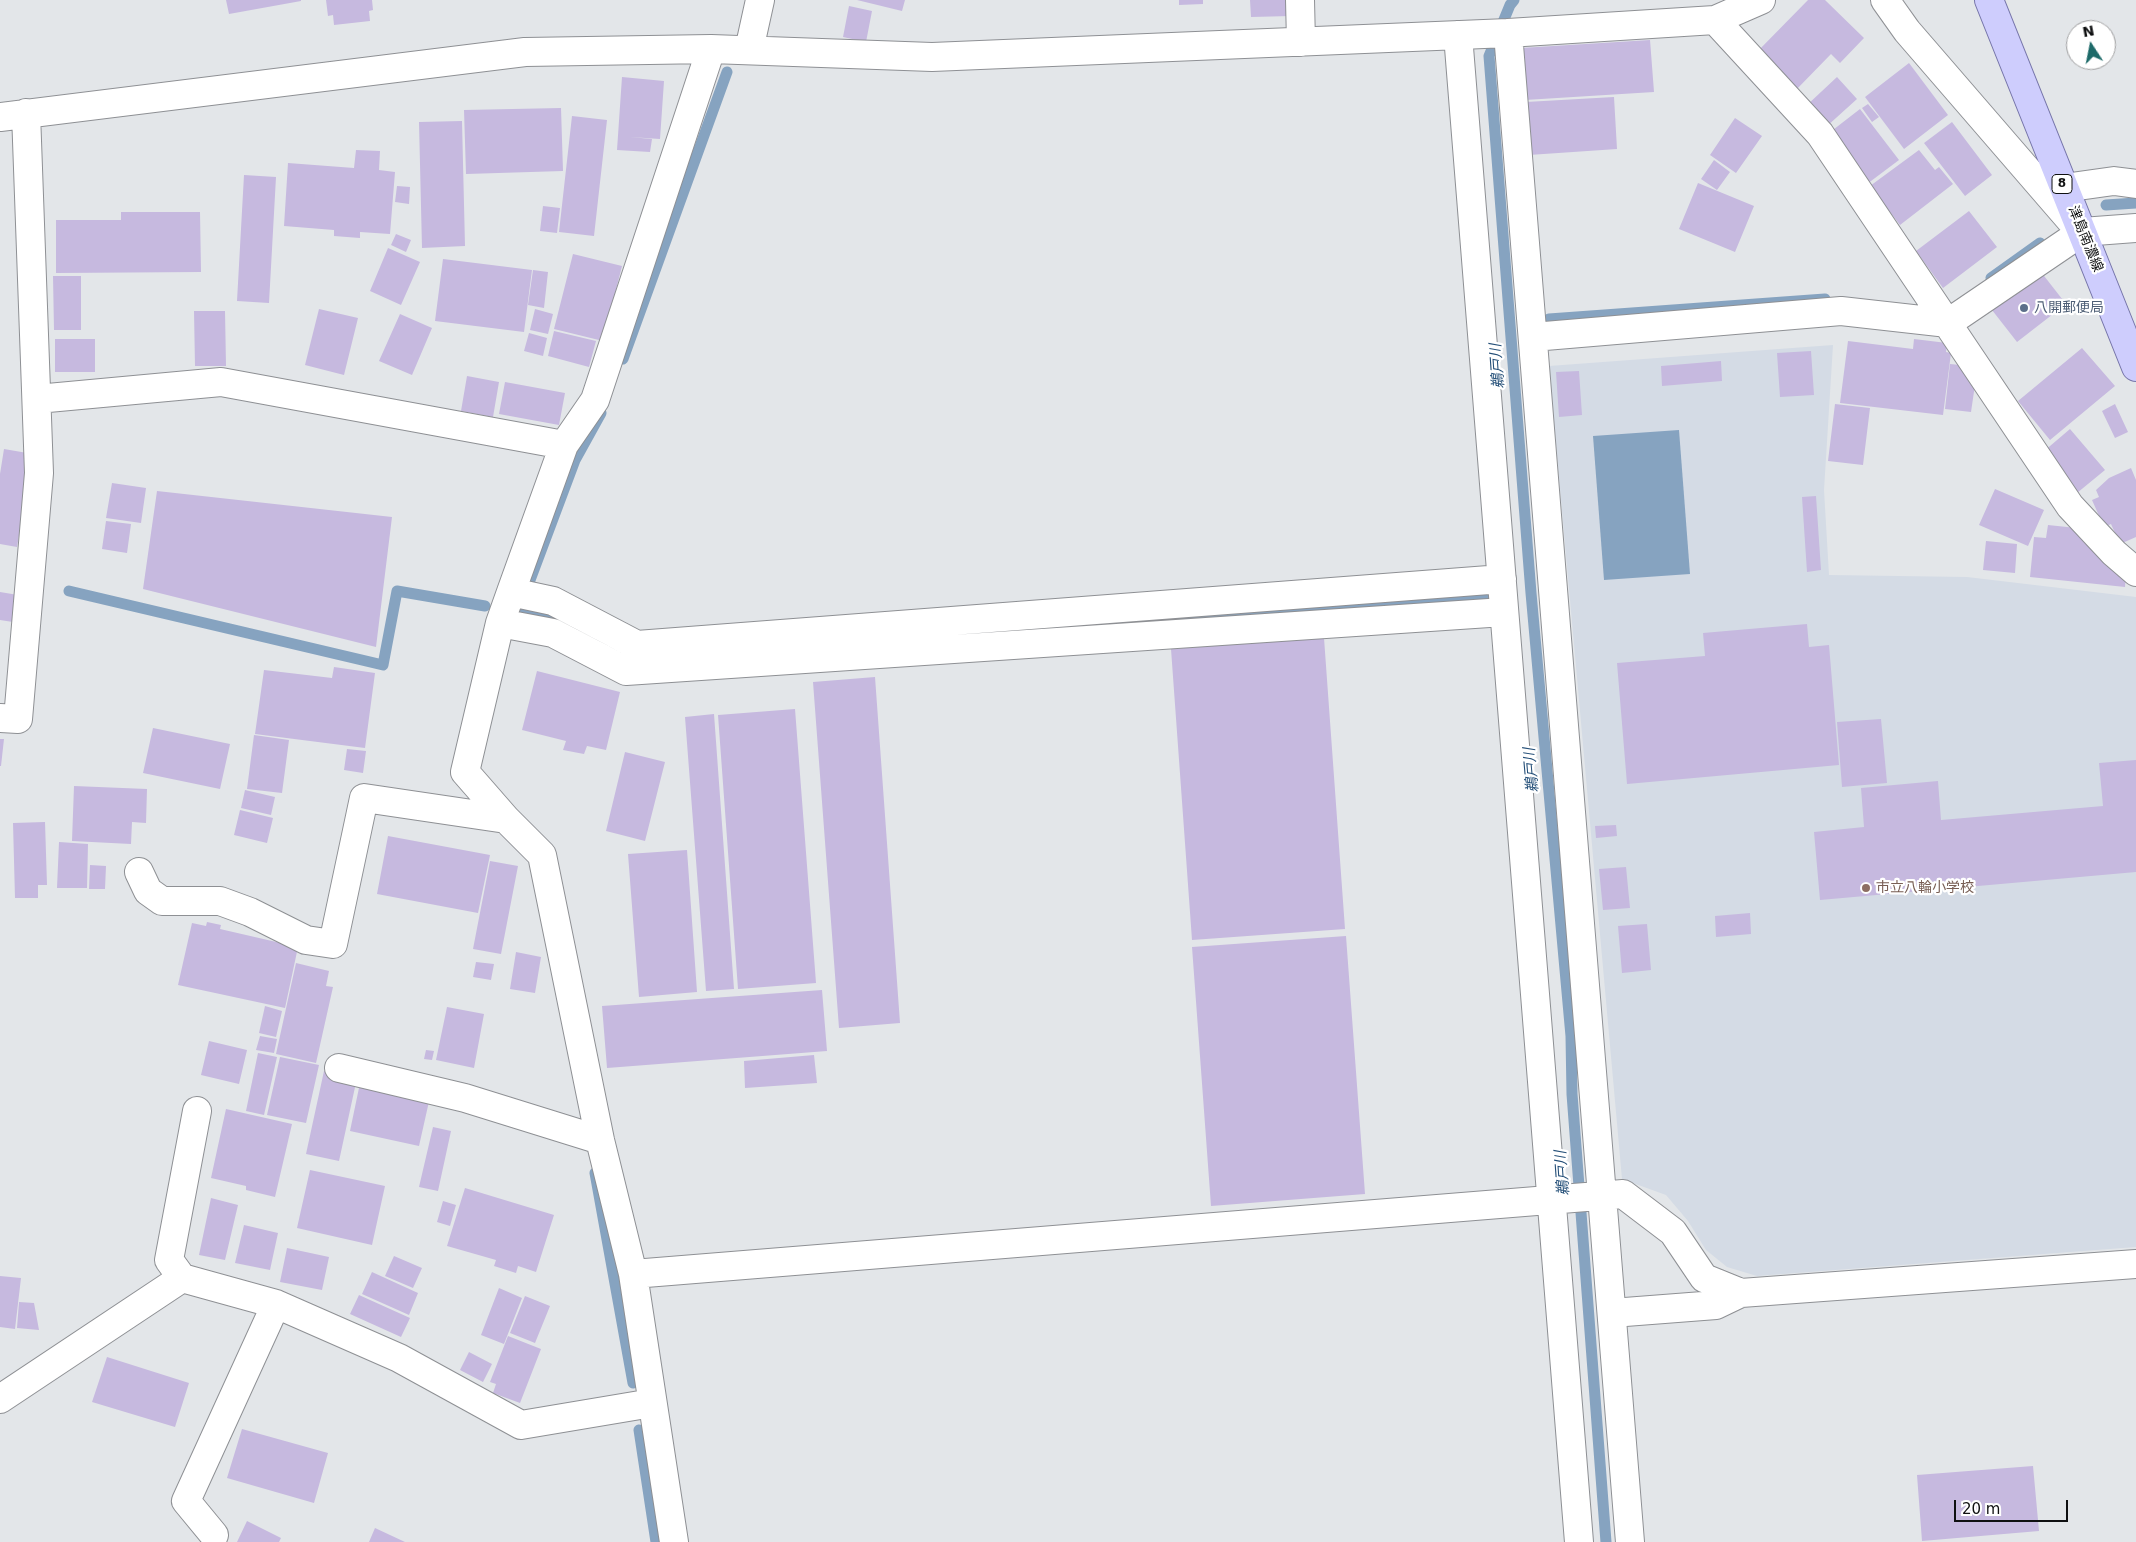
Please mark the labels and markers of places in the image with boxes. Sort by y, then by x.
place label: 八開郵便局 [2034,300,2104,316]
marker: 八開郵便局 [2018,302,2030,314]
place label: 市立八輪小学校 [1876,880,1974,896]
marker: 市立八輪小学校 [1860,882,1872,894]

